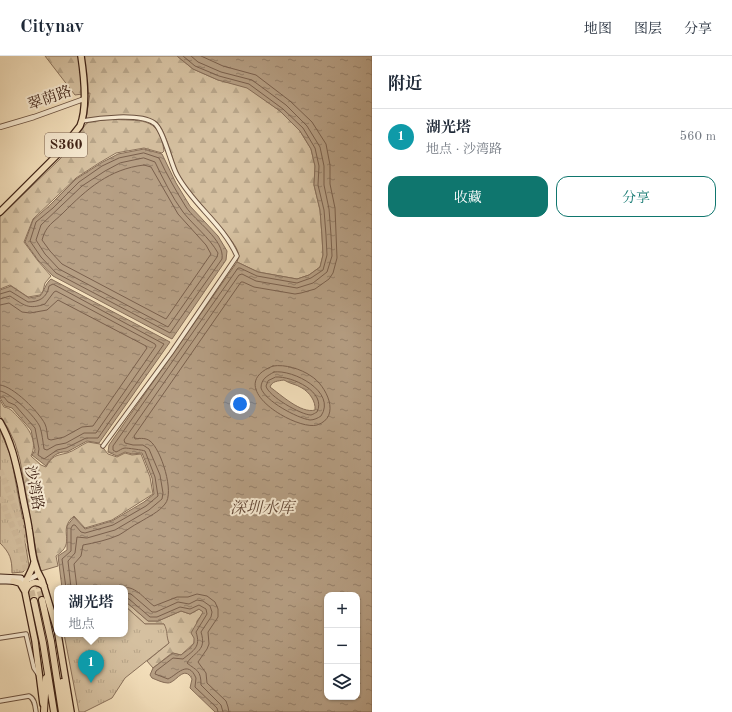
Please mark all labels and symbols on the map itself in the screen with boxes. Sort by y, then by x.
street label: 翠荫路 [26,83,74,113]
road number: S360 [45,133,87,157]
your location [230,394,250,414]
street label: 沙湾路 [21,464,47,512]
water label: 深圳水库 [230,499,297,517]
pin: 1 [78,650,104,683]

